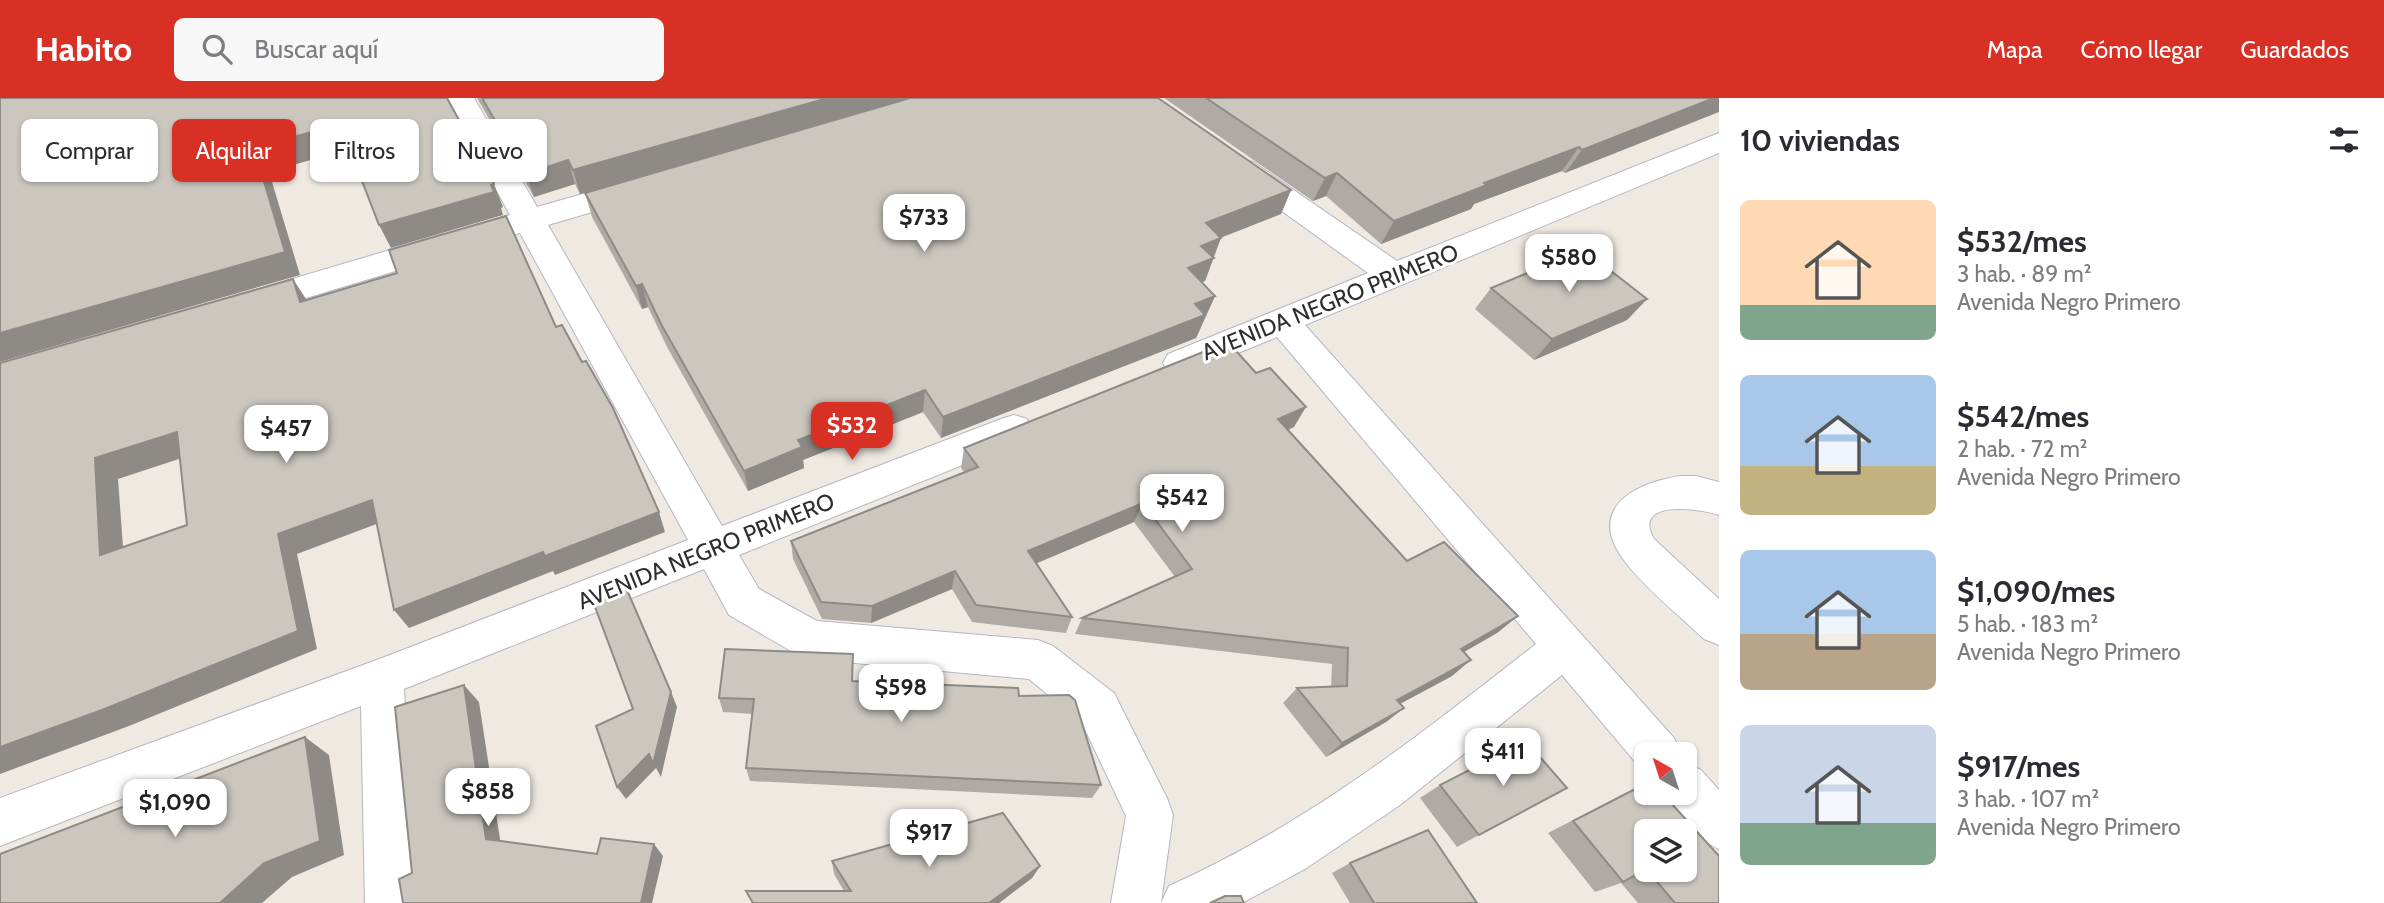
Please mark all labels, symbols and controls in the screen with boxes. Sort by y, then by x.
search box [174,18,664,81]
text: Habito [35,29,132,69]
icon: search [198,30,236,68]
text: Buscar aquí [254,33,378,65]
text: Mapa [1987,35,2043,64]
text: Cómo llegar [2081,35,2202,64]
text: Guardados [2240,35,2349,64]
chip: Comprar [21,119,158,182]
chip: Alquilar [172,119,296,182]
chip: Filtros [310,119,419,182]
chip: Nuevo [433,119,547,182]
icon: filters [2325,121,2363,159]
text: 10 viviendas [1740,122,1900,159]
pin: $733 [883,194,965,254]
text: $733 [899,203,949,231]
text: $532/mes [1957,223,2087,260]
icon: home [1796,228,1880,312]
pin: $580 [1528,234,1610,294]
street label: AVENIDA NEGRO PRIMERO [1198,238,1462,366]
text: $580 [1541,243,1597,271]
text: 3 hab. · 89 m² [1957,260,2091,288]
text: Avenida Negro Primero [1957,288,2181,316]
text: $542/mes [1957,398,2089,435]
pin: $532 [811,402,893,462]
icon: home [1796,403,1880,487]
pin: $457 [245,406,327,465]
text: $532 [827,411,877,439]
text: $457 [260,414,312,442]
text: 2 hab. · 72 m² [1957,435,2088,463]
text: Avenida Negro Primero [1957,463,2181,491]
pin: $542 [1141,474,1223,534]
text: $542 [1156,483,1208,511]
street label: AVENIDA NEGRO PRIMERO [574,487,838,615]
text: $1,090/mes [1957,573,2115,610]
icon: home [1796,578,1880,662]
text: 5 hab. · 183 m² [1957,610,2098,638]
text: Avenida Negro Primero [1957,638,2181,666]
pin: $598 [860,664,942,724]
text: $598 [875,673,927,701]
pin: $411 [1462,728,1544,788]
text: $411 [1481,737,1525,765]
north arrow [1634,742,1698,805]
map controls [1634,742,1697,882]
text: $917/mes [1957,748,2080,785]
icon: home [1796,753,1880,837]
pin: $858 [447,768,529,828]
text: $858 [461,777,515,805]
pin: $1,090 [118,780,232,839]
text: 3 hab. · 107 m² [1957,785,2099,813]
text: $1,090 [139,788,211,816]
pin: $917 [888,810,970,869]
text: Avenida Negro Primero [1957,813,2181,841]
text: $917 [906,818,952,846]
button: layers [1634,819,1697,882]

